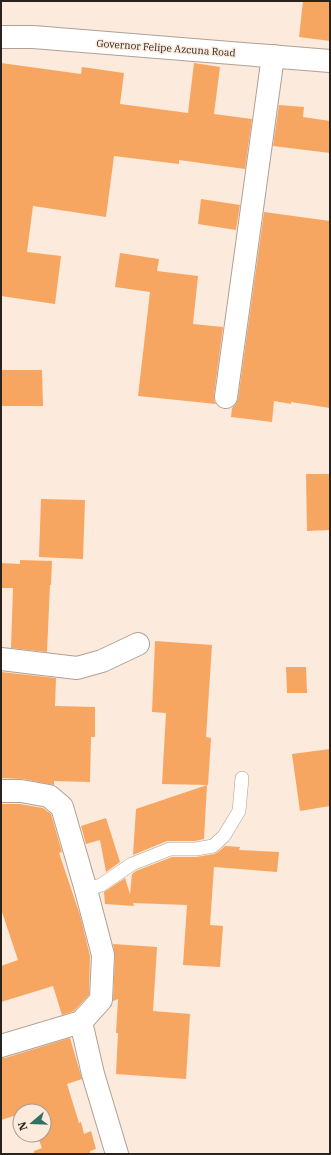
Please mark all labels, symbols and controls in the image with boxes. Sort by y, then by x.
street label: Governor Felipe Azcuna Road [96,37,236,59]
north arrow [12,1103,52,1143]
text: N [14,1120,31,1133]

